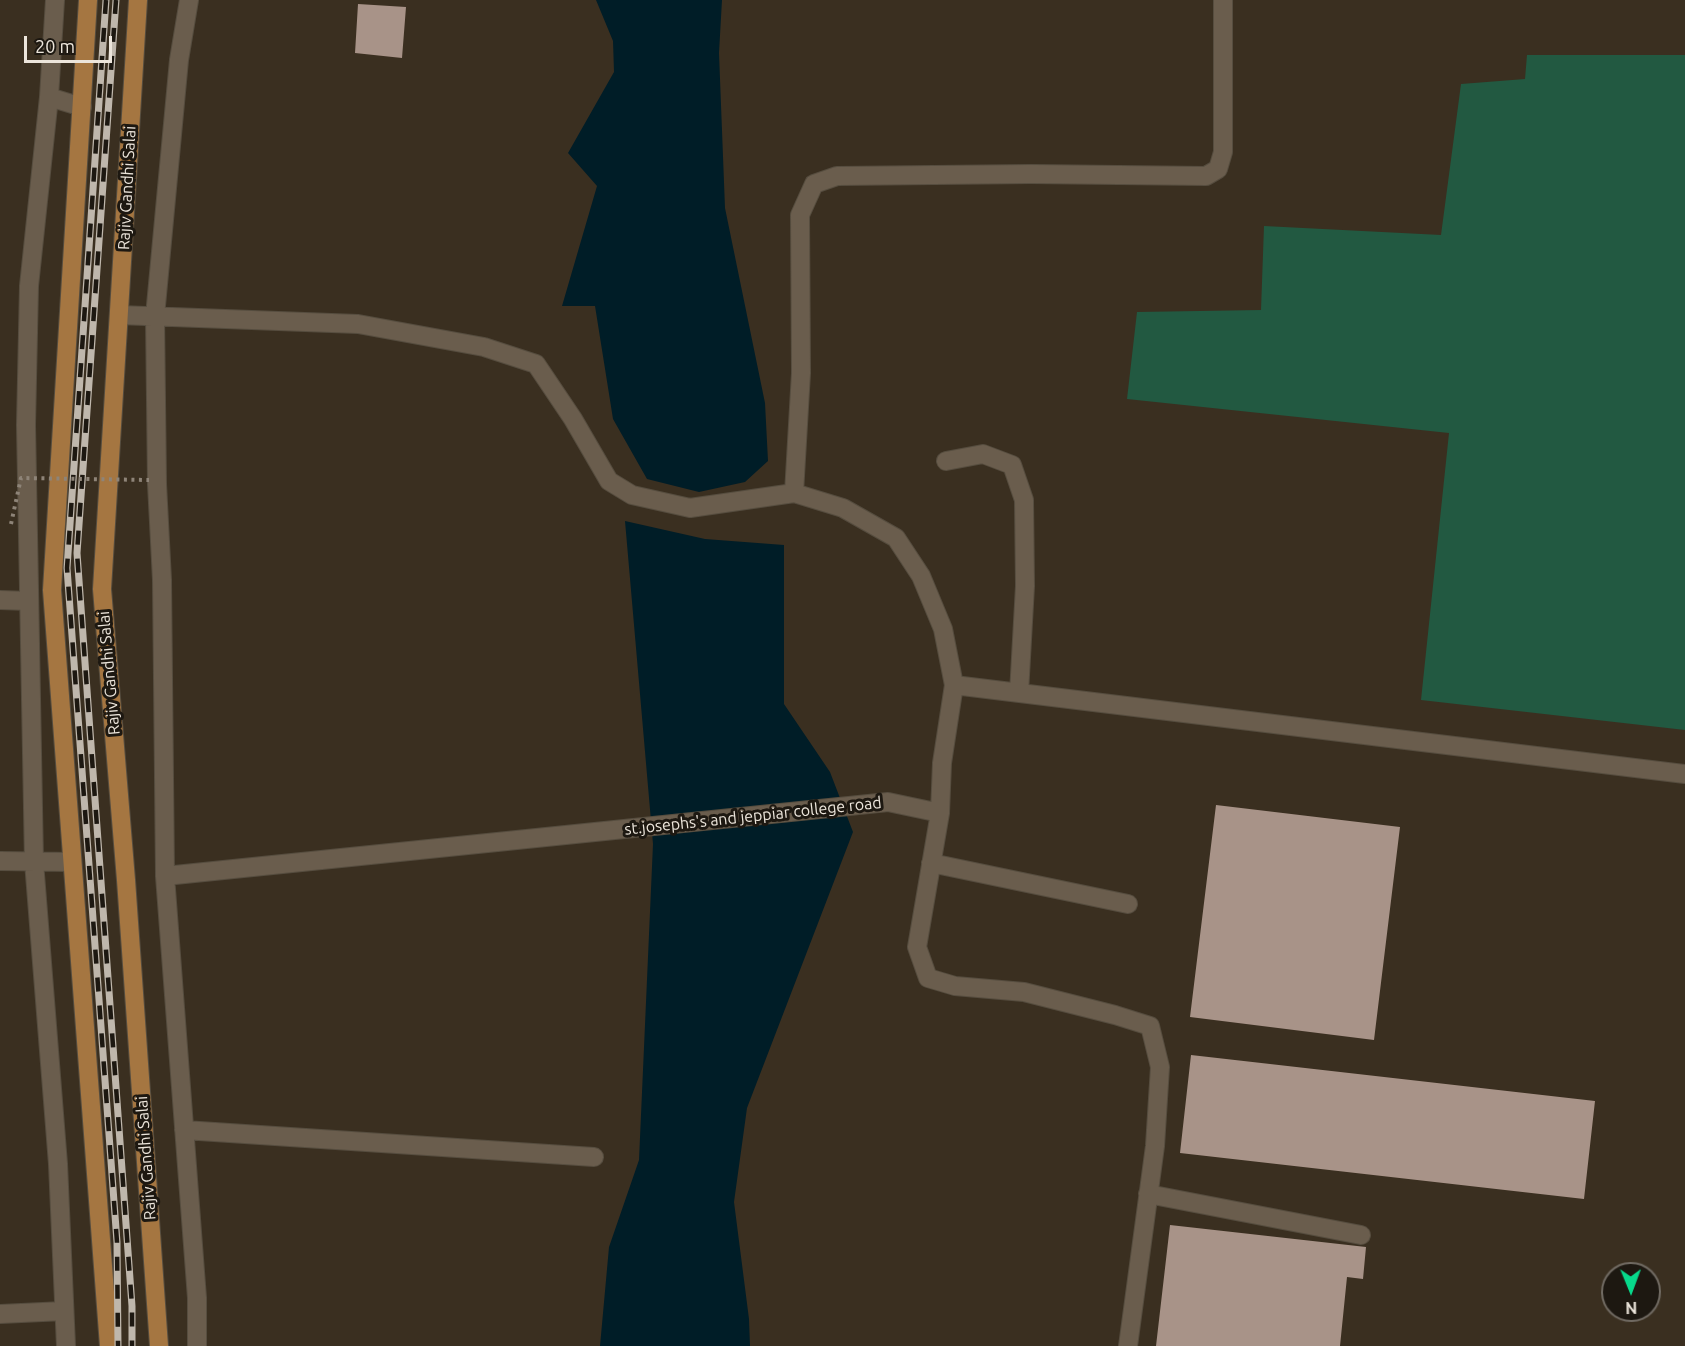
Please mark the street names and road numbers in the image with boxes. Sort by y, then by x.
street label: Rajiv Gandhi Salai [114,125,140,251]
street label: Rajiv Gandhi Salai [94,610,124,736]
street label: st.josephs's and jeppiar college road [623,793,883,839]
street label: Rajiv Gandhi Salai [132,1095,160,1221]

